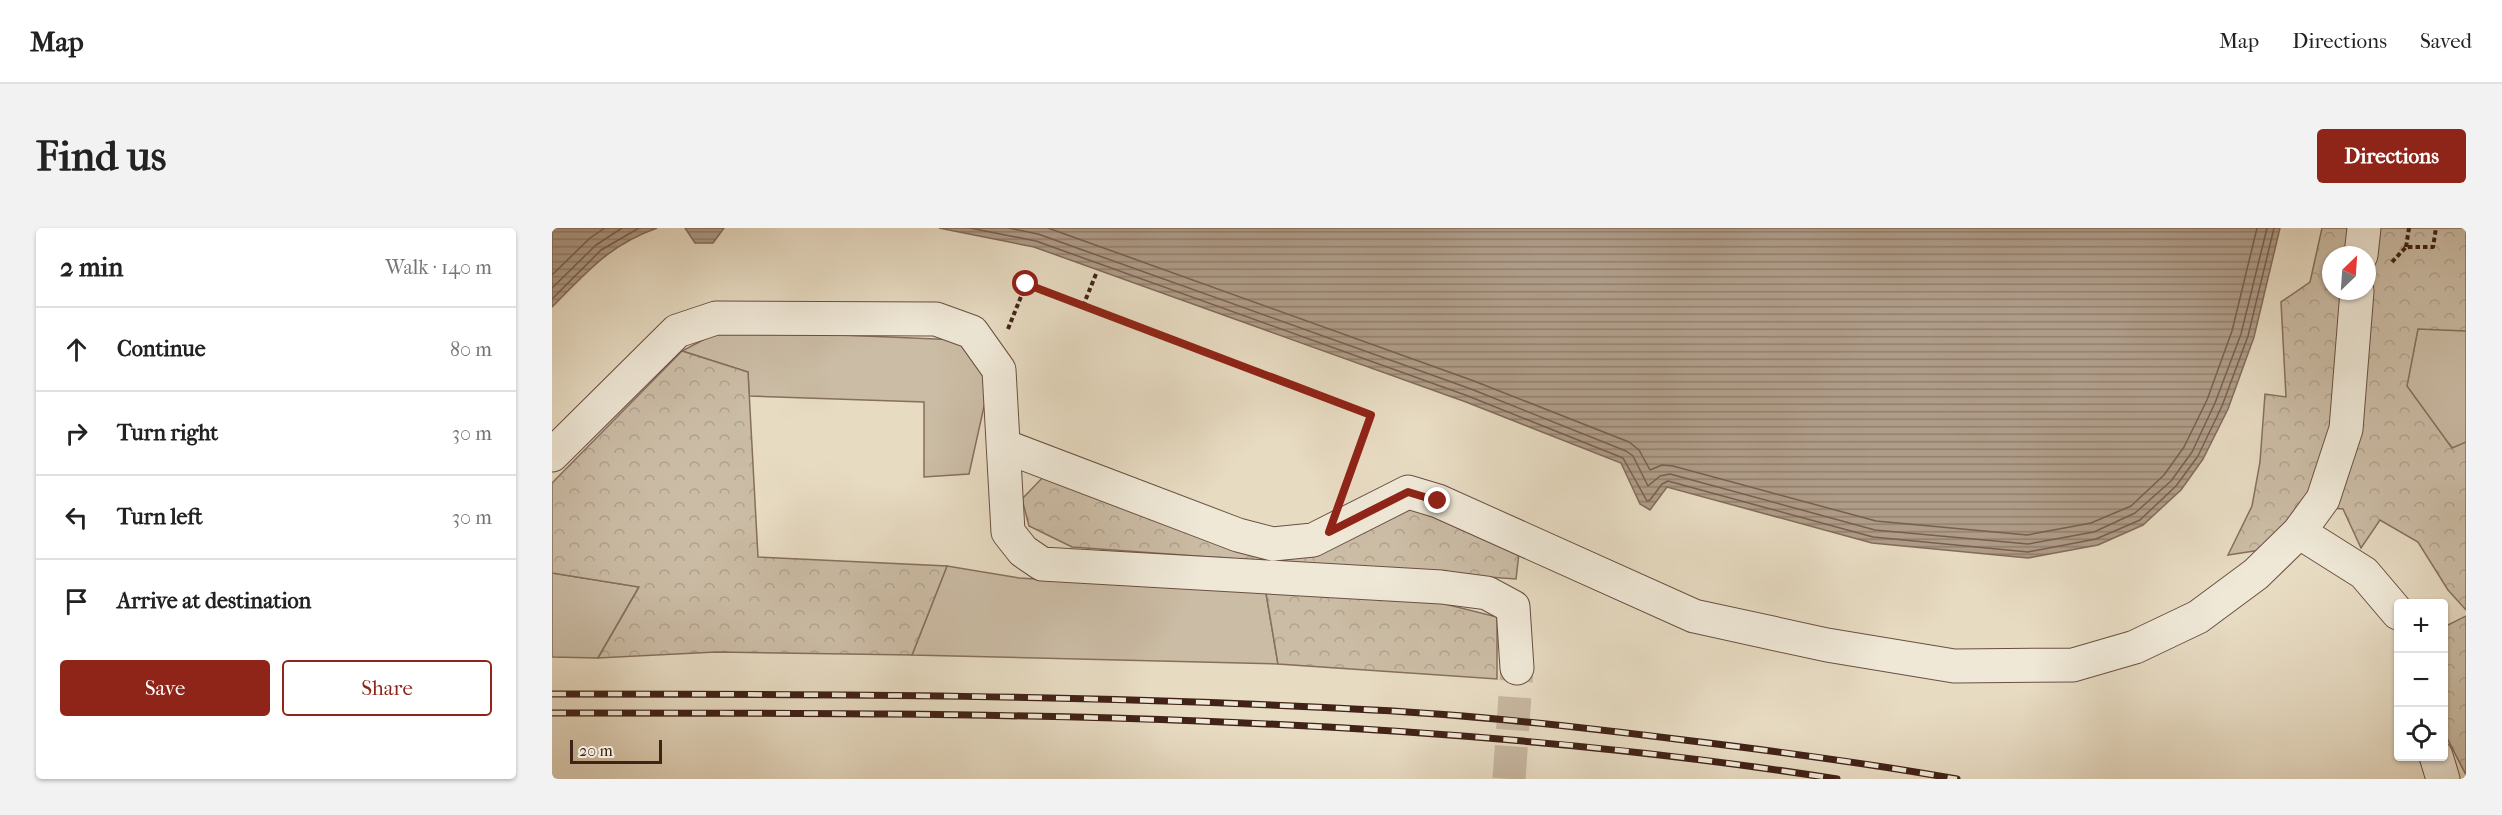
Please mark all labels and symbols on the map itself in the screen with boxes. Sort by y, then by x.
north arrow [2322,246,2376,300]
route start [1012,270,1038,296]
route end [1424,487,1450,513]
scale bar [570,737,662,764]

